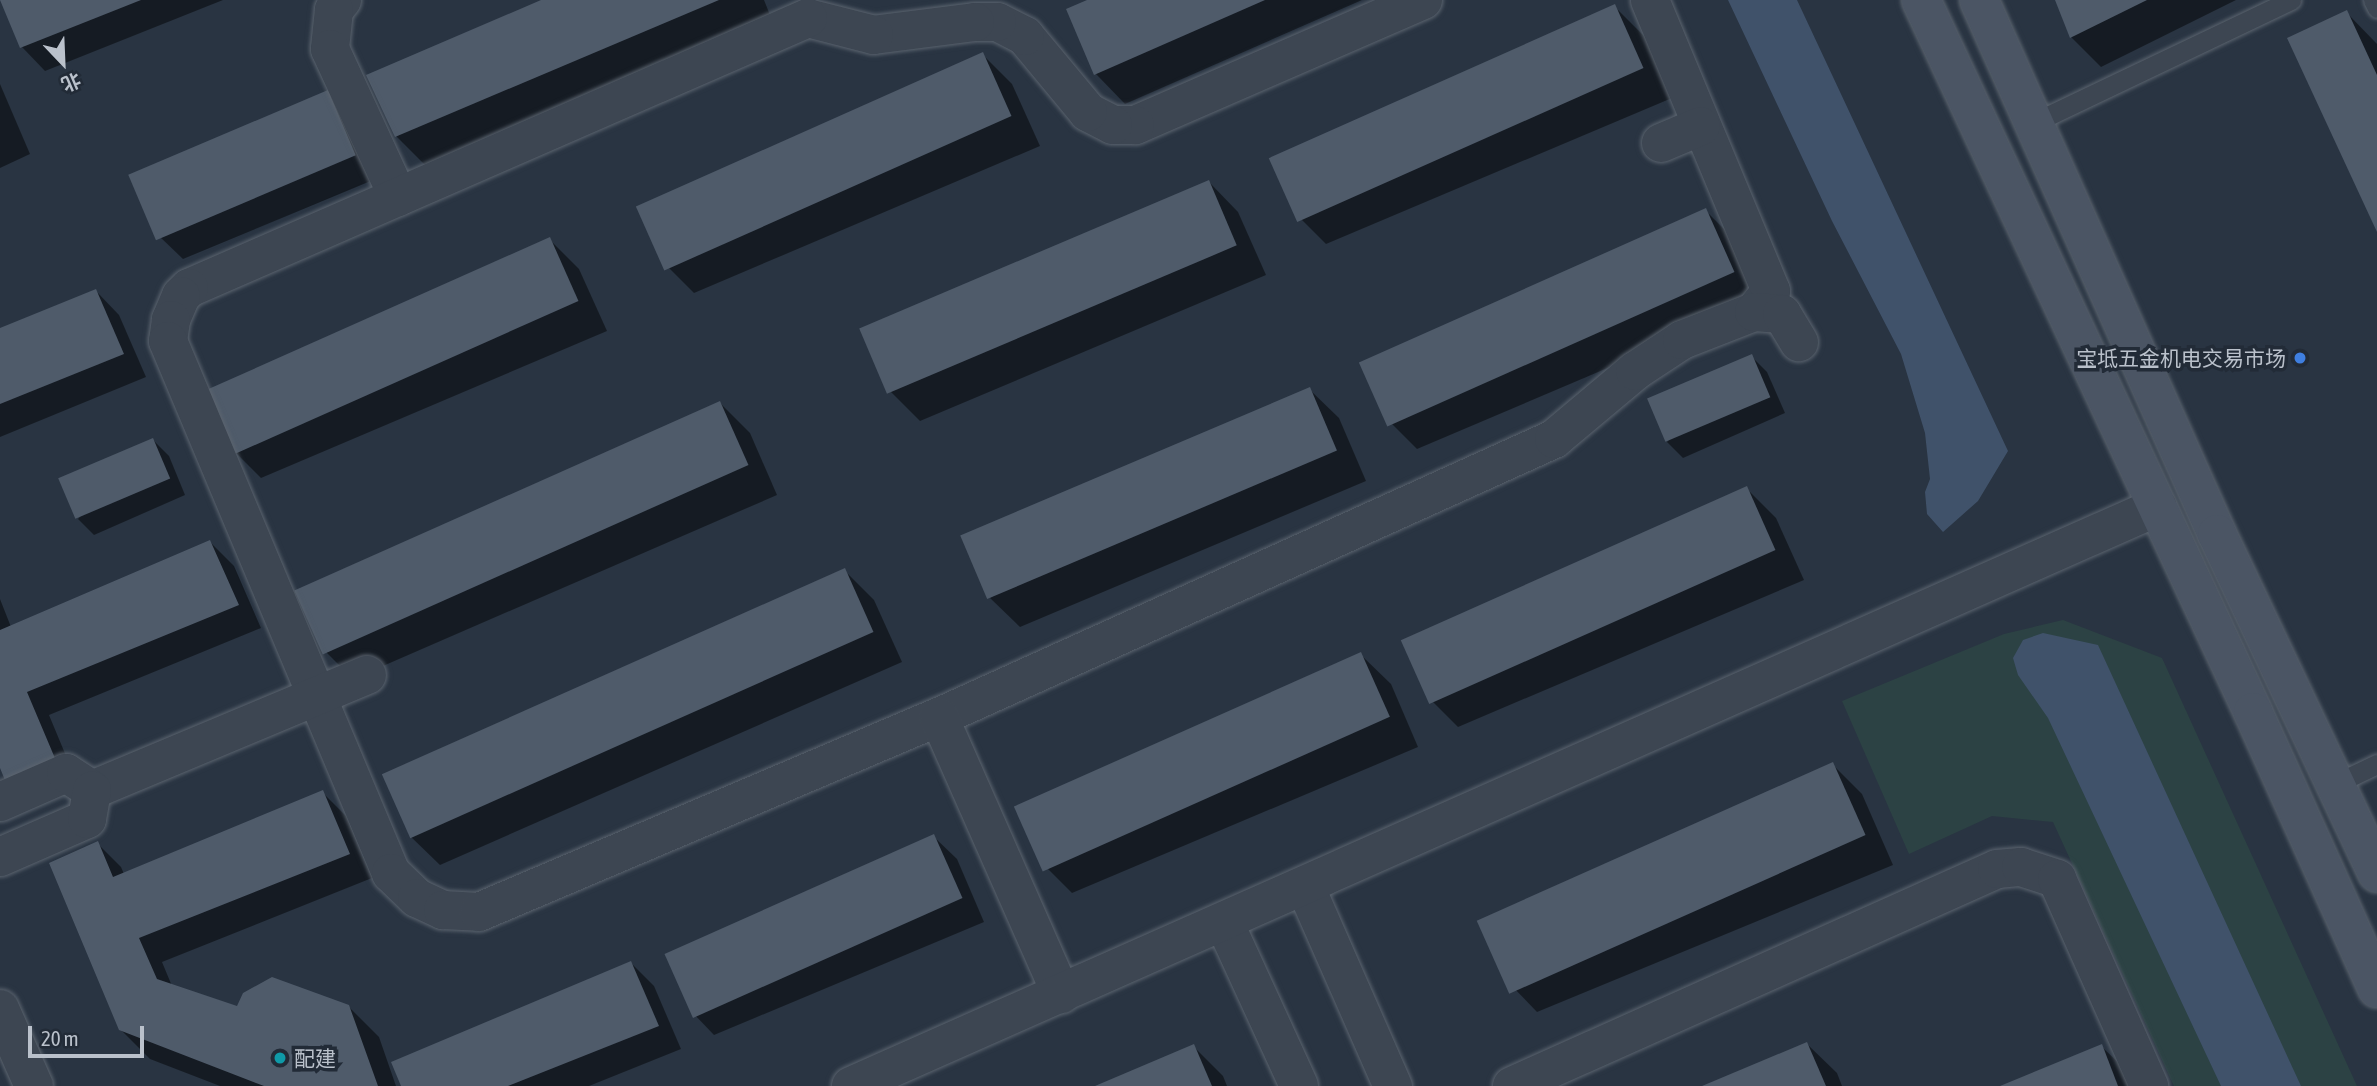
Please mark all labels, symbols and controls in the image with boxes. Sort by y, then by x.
north arrow [28,28,98,98]
text: 北 [58,68,84,96]
place label: 宝坻五金机电交易市场 [2076,345,2286,371]
marker: 宝坻五金机电交易市场 [2292,350,2308,366]
scale bar [32,1012,147,1056]
text: 20 m [41,1026,79,1050]
place label: 配建 [294,1045,336,1071]
marker: 配建 [272,1050,288,1066]

